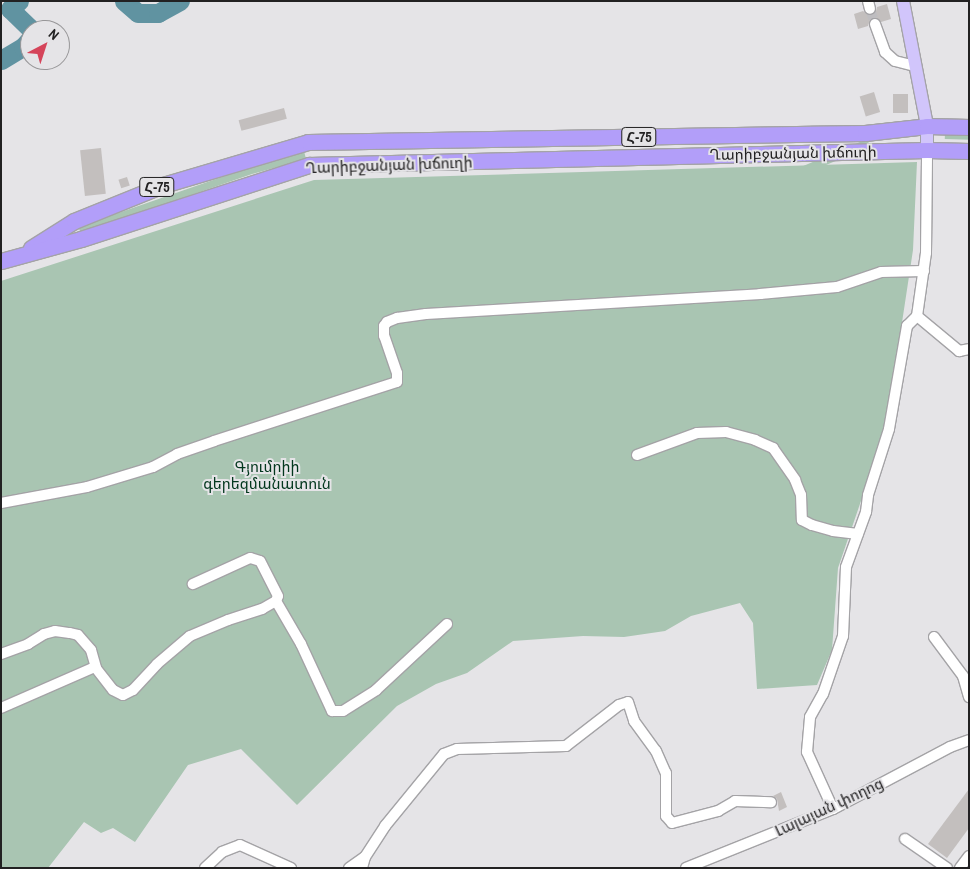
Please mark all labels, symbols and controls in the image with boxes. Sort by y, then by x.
north arrow [20,20,70,70]
text: N [45,25,63,44]
road number: Հ-75 [620,125,658,148]
street label: Ղարիբջանյան խճուղի [709,143,877,163]
street label: Ղարիբջանյան խճուղի [305,153,473,177]
road number: Հ-75 [138,176,176,198]
park label: Գյումրիի գերեզմանատուն [203,457,331,492]
street label: Լալայան փողոց [772,774,886,840]

